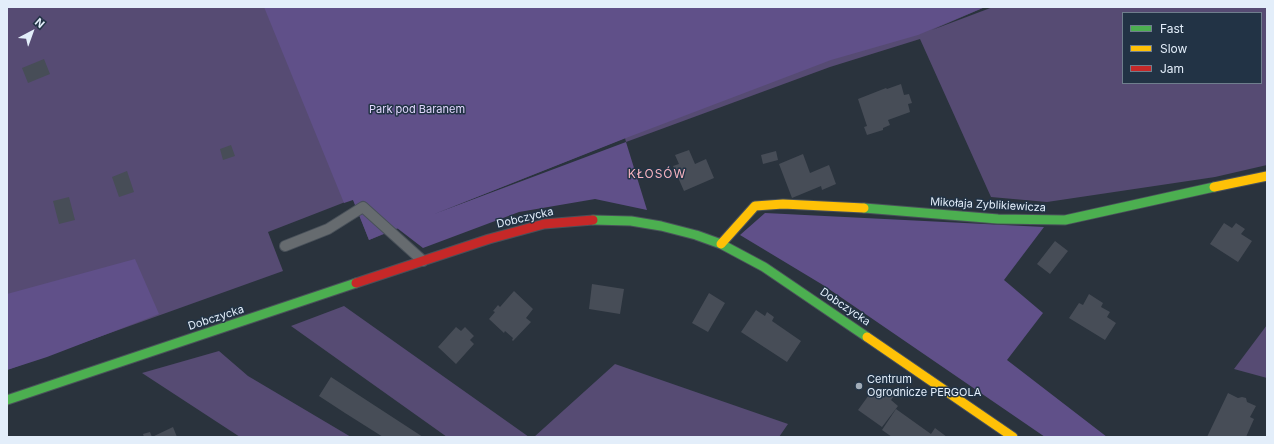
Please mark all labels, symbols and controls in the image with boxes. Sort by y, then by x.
north arrow [12,12,52,52]
legend [1122,12,1262,84]
text: N [32,15,48,31]
text: Fast [1160,21,1184,36]
text: Slow [1160,41,1187,56]
text: Jam [1160,61,1184,76]
park label: Park pod Baranem [369,103,465,117]
district label: KŁOSÓW [628,167,686,181]
street label: Mikołaja Zyblikiewicza [930,195,1046,215]
street label: Dobczycka [495,205,555,231]
street label: Dobczycka [817,285,873,329]
street label: Dobczycka [186,303,246,333]
place label: Centrum Ogrodnicze PERGOLA [867,373,981,399]
marker: Centrum Ogrodnicze PERGOLA [854,381,864,391]

